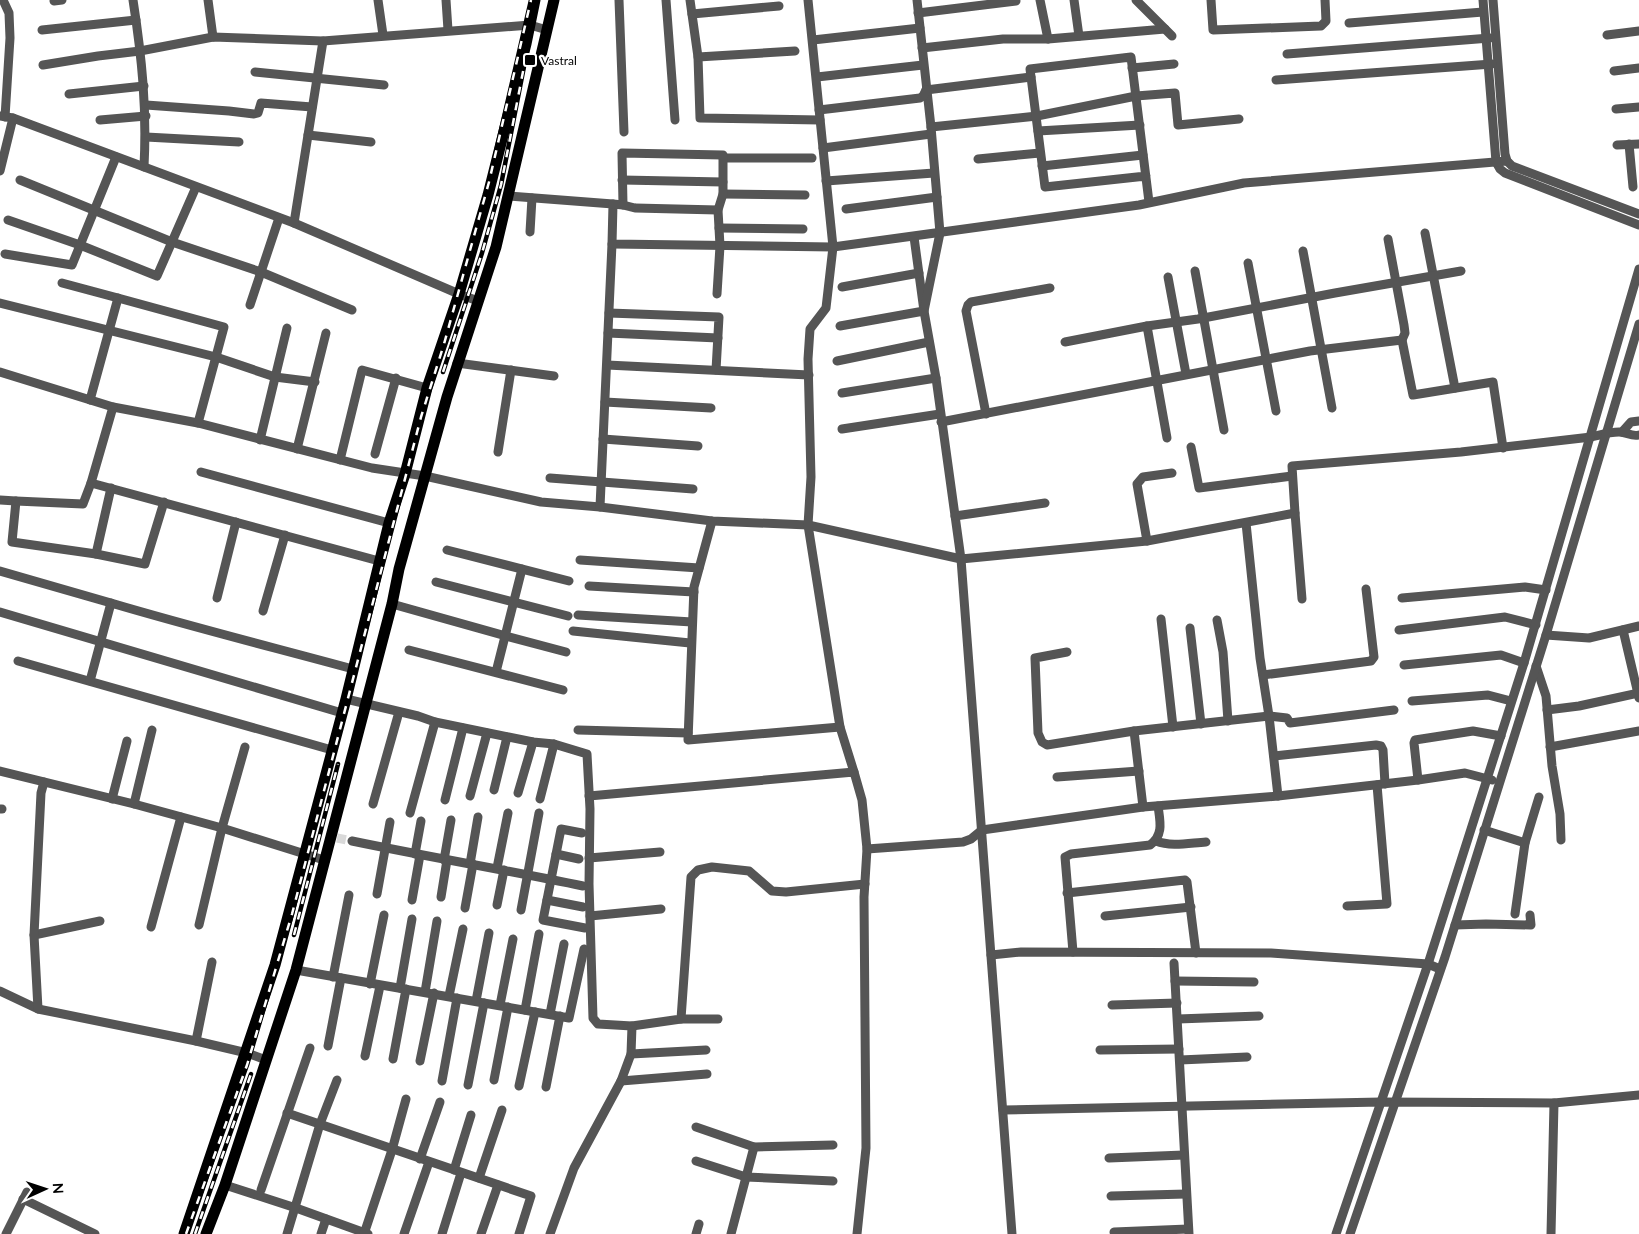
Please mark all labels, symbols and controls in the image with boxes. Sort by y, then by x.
marker: Vastral [523,53,537,67]
place label: Vastral [541,53,577,68]
north arrow [20,1164,70,1214]
text: N [50,1182,67,1194]

